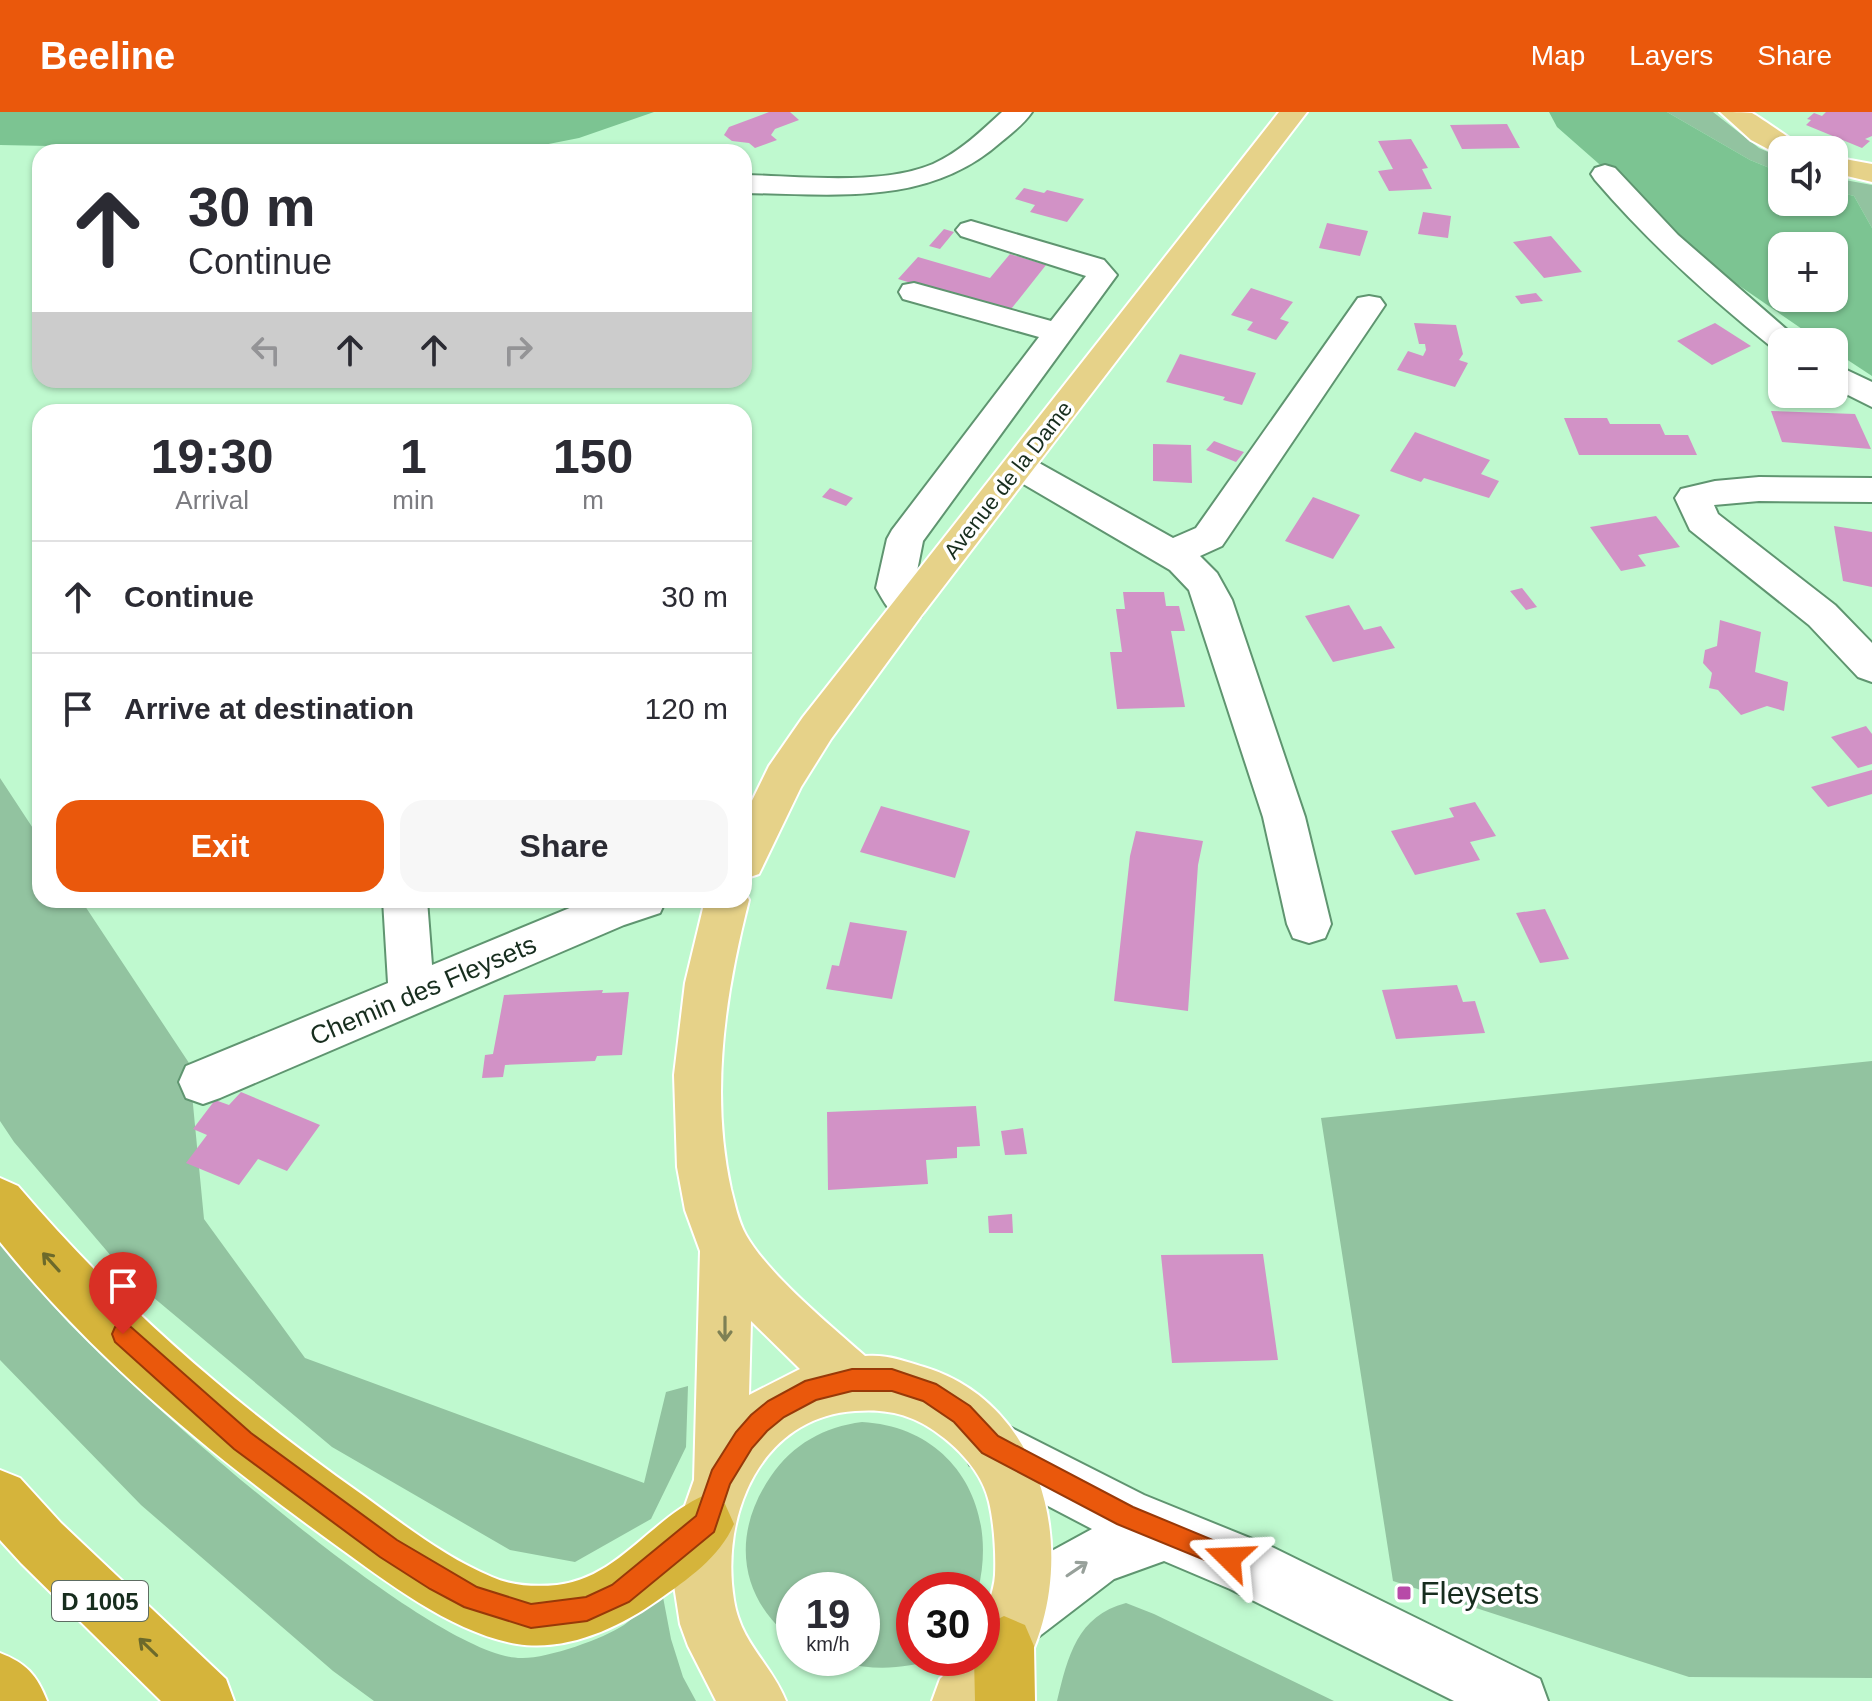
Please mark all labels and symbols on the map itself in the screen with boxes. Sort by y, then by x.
street label: Avenue de la Dame [939,396,1077,564]
street label: Chemin des Fleysets [305,929,541,1051]
one-way arrow [42,1252,61,1273]
pin [89,1252,157,1334]
one-way arrow [717,1315,733,1342]
position arrow [1187,1516,1271,1600]
one-way arrow [1065,1561,1088,1577]
speed limit sign: 30 [896,1572,1000,1676]
place label: Fleysets [1420,1575,1539,1611]
road number: D 1005 [52,1581,148,1621]
marker: Fleysets [1395,1584,1413,1602]
one-way arrow [138,1637,158,1656]

